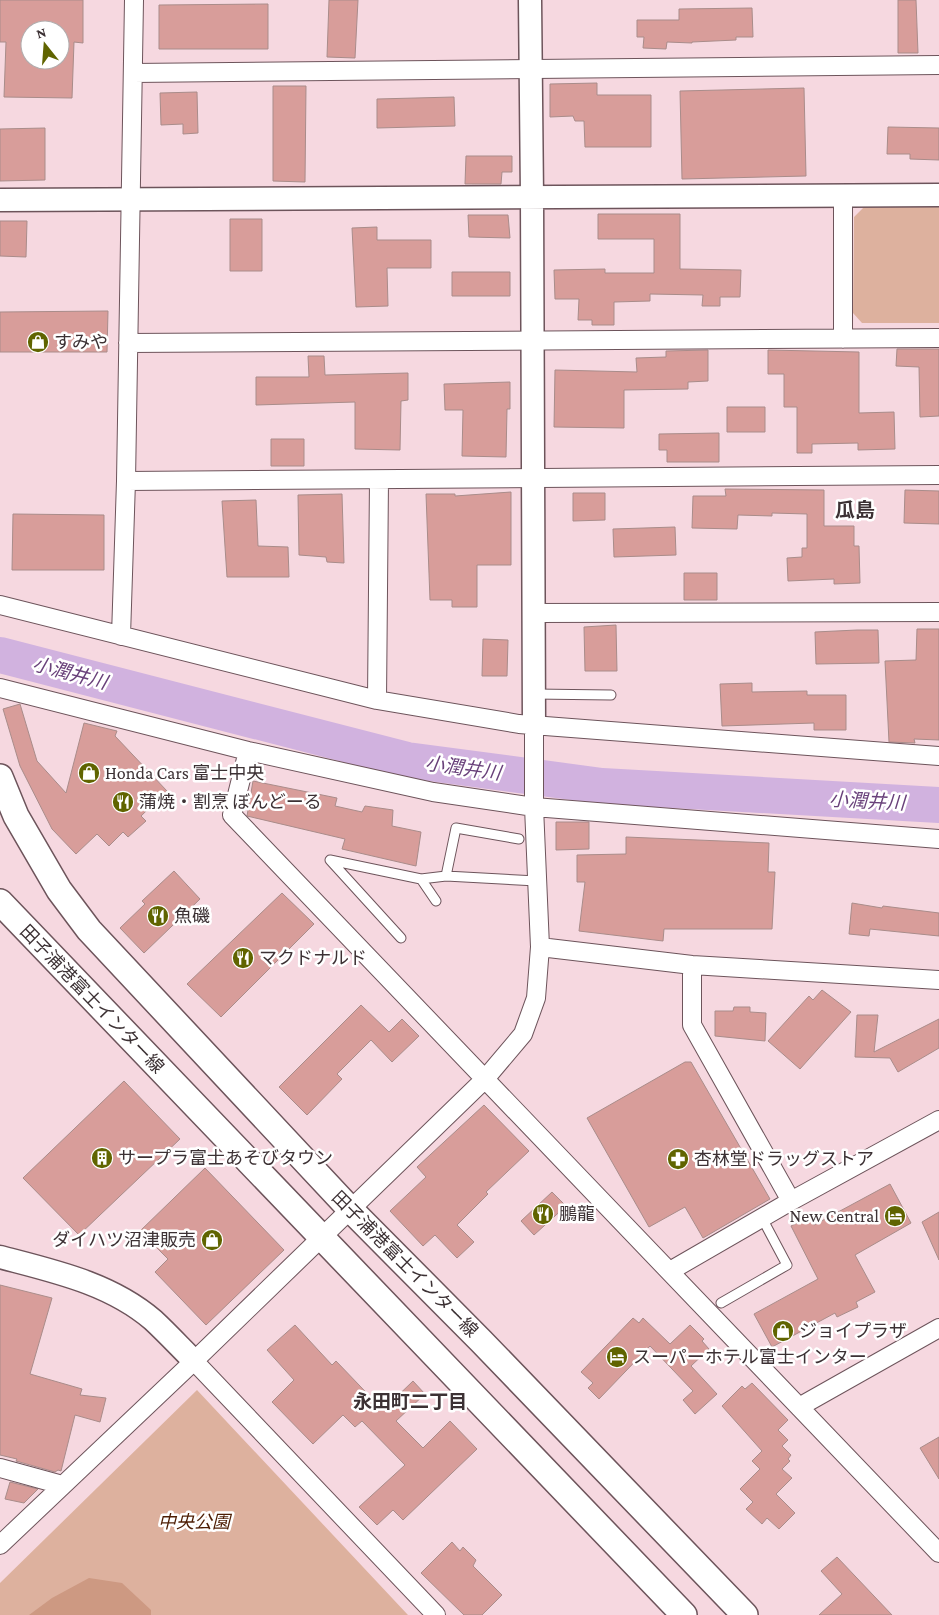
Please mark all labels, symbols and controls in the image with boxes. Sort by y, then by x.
north arrow [20,20,70,70]
text: N [34,23,49,42]
shop icon: すみや [26,330,50,354]
place label: すみや [54,332,108,352]
district label: 瓜島 [835,499,875,521]
water label: 小潤井川 [31,653,111,693]
water label: 小潤井川 [424,752,504,784]
shop icon: Honda Cars 富士中央 [77,761,101,785]
place label: Honda Cars 富士中央 [105,763,264,783]
water label: 小潤井川 [828,789,907,814]
restaurant icon: 蒲焼・割烹 ぼんどーる [111,790,135,814]
place label: 蒲焼・割烹 ぼんどーる [139,792,322,812]
restaurant icon: 魚磯 [146,904,170,928]
place label: 魚磯 [174,906,210,926]
street label: 田子浦港富士インター線 [16,921,168,1077]
restaurant icon: マクドナルド [231,946,255,970]
place label: マクドナルド [259,948,367,968]
building icon: サープラ富士あそびタウン [90,1146,114,1170]
pharmacy icon: 杏林堂ドラッグストア [666,1147,690,1171]
place label: サープラ富士あそびタウン [118,1148,333,1168]
place label: 杏林堂ドラッグストア [694,1149,874,1169]
street label: 田子浦港富士インター線 [328,1187,482,1341]
restaurant icon: 鵬龍 [531,1202,555,1226]
place label: 鵬龍 [559,1204,595,1224]
hotel icon: New Central [883,1204,907,1228]
place label: New Central [790,1206,879,1226]
shop icon: ダイハツ沼津販売 [200,1228,224,1252]
place label: ダイハツ沼津販売 [52,1230,196,1250]
shop icon: ジョイプラザ [771,1319,795,1343]
place label: ジョイプラザ [799,1321,907,1341]
hotel icon: スーパーホテル富士インター [605,1345,629,1369]
place label: スーパーホテル富士インター [633,1347,867,1367]
district label: 永田町二丁目 [353,1391,467,1412]
park label: 中央公園 [158,1512,233,1532]

